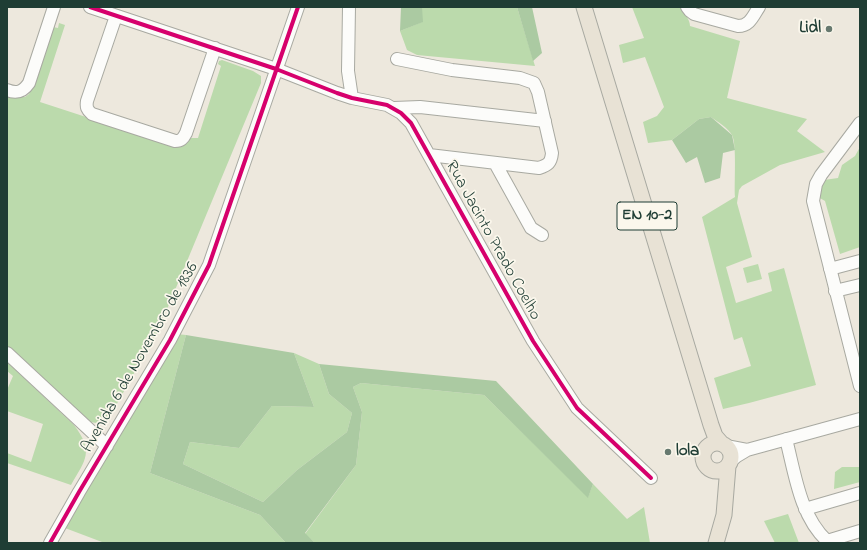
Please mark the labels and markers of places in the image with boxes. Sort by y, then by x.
place label: Lidl [799,19,821,39]
marker: Lidl [824,24,834,34]
place label: lola [676,442,699,462]
marker: lola [663,447,673,457]

